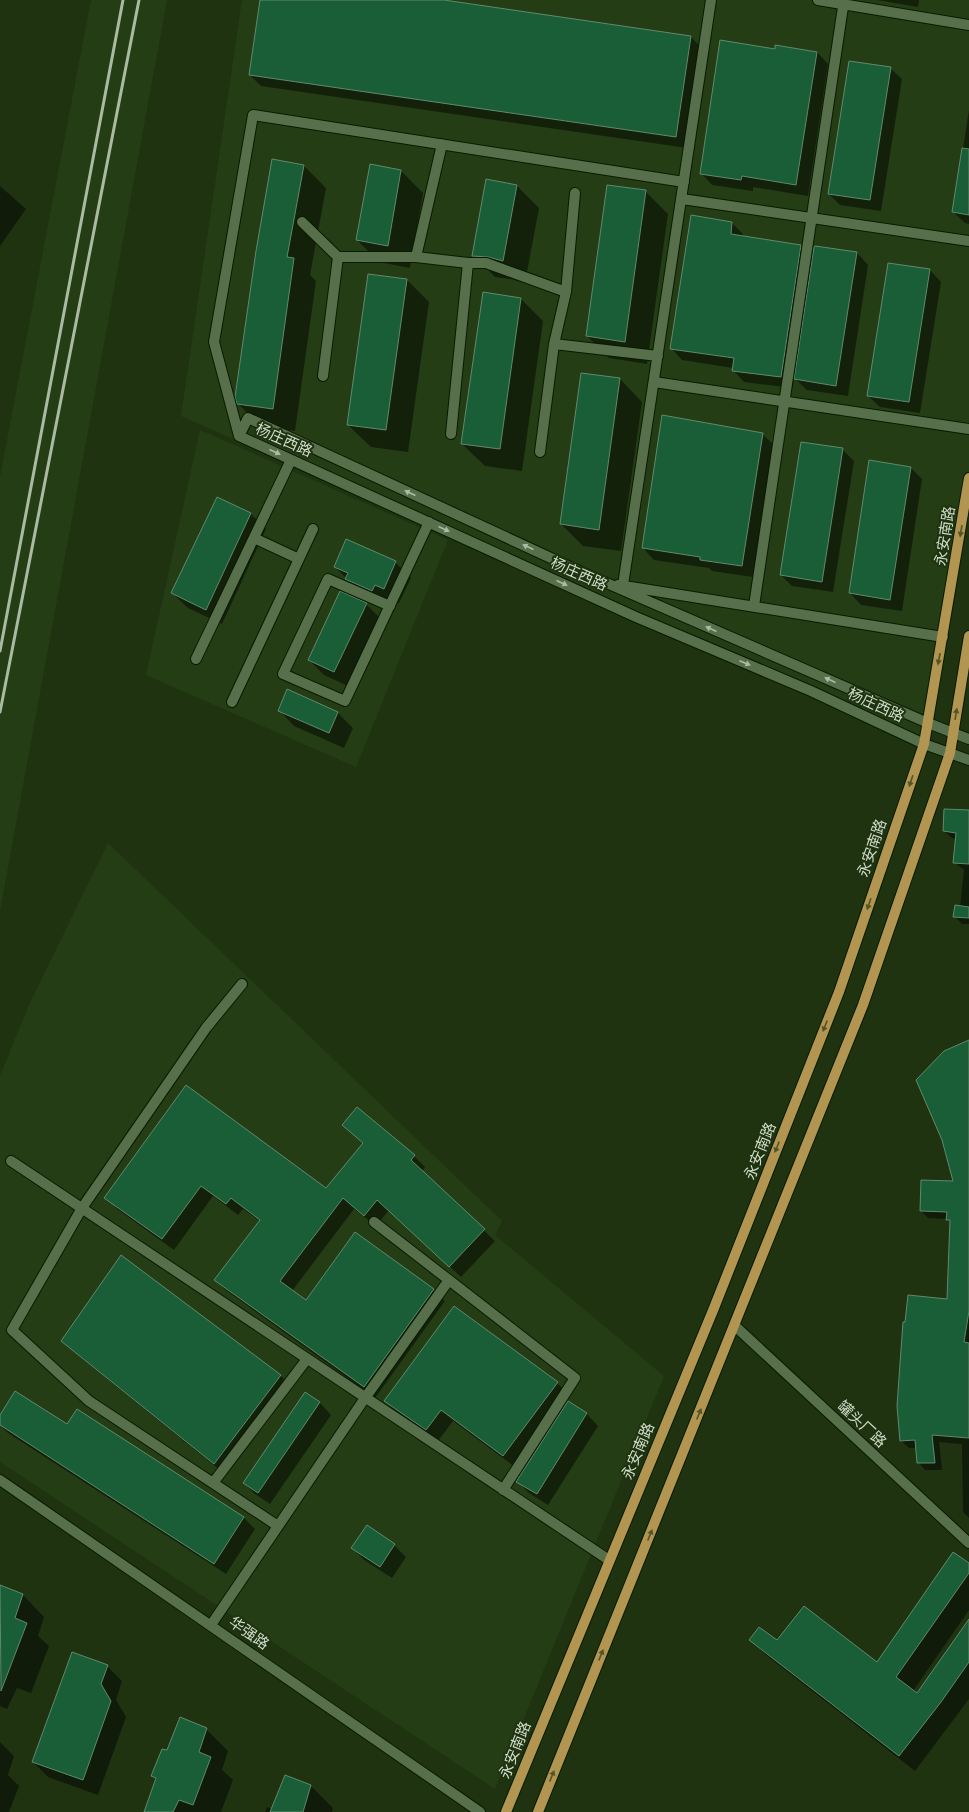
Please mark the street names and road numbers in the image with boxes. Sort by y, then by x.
street label: 杨庄西路 [252,418,316,462]
street label: 永安南路 [929,505,961,567]
street label: 杨庄西路 [547,552,611,596]
street label: 杨庄西路 [844,682,908,728]
street label: 永安南路 [852,816,892,880]
street label: 永安南路 [739,1119,781,1183]
street label: 罐头厂路 [833,1395,891,1453]
street label: 永安南路 [616,1419,660,1483]
street label: 华强路 [224,1611,274,1655]
street label: 永安南路 [494,1718,536,1782]

